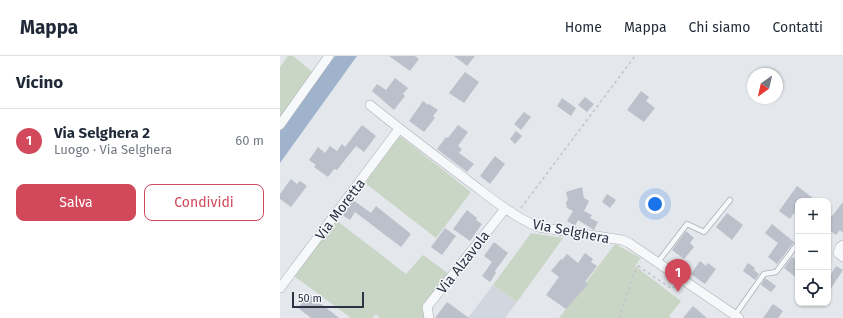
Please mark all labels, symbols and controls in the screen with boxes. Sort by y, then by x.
text: Mappa [20,16,78,39]
text: Home [565,19,602,36]
text: Mappa [624,19,667,36]
text: Chi siamo [689,19,750,36]
text: Contatti [772,19,823,36]
north arrow [747,68,783,104]
text: Vicino [16,72,63,93]
text: Via Selghera 2 [54,124,150,142]
text: 1 [26,133,32,148]
text: 60 m [235,133,264,148]
text: Luogo · Via Selghera [54,142,172,157]
street label: Via Moretta [312,175,369,243]
button: Salva [16,184,136,221]
button: Condividi [144,184,264,221]
your location [645,194,665,214]
map controls [795,198,831,306]
button: + [795,198,831,234]
street label: Via Selghera [531,216,611,247]
street label: Via Alzavola [434,227,493,297]
button: − [795,234,831,270]
pin: 1 [665,259,691,292]
button: locate [795,270,831,306]
scale bar [292,290,364,309]
text: 50 m [298,292,322,305]

